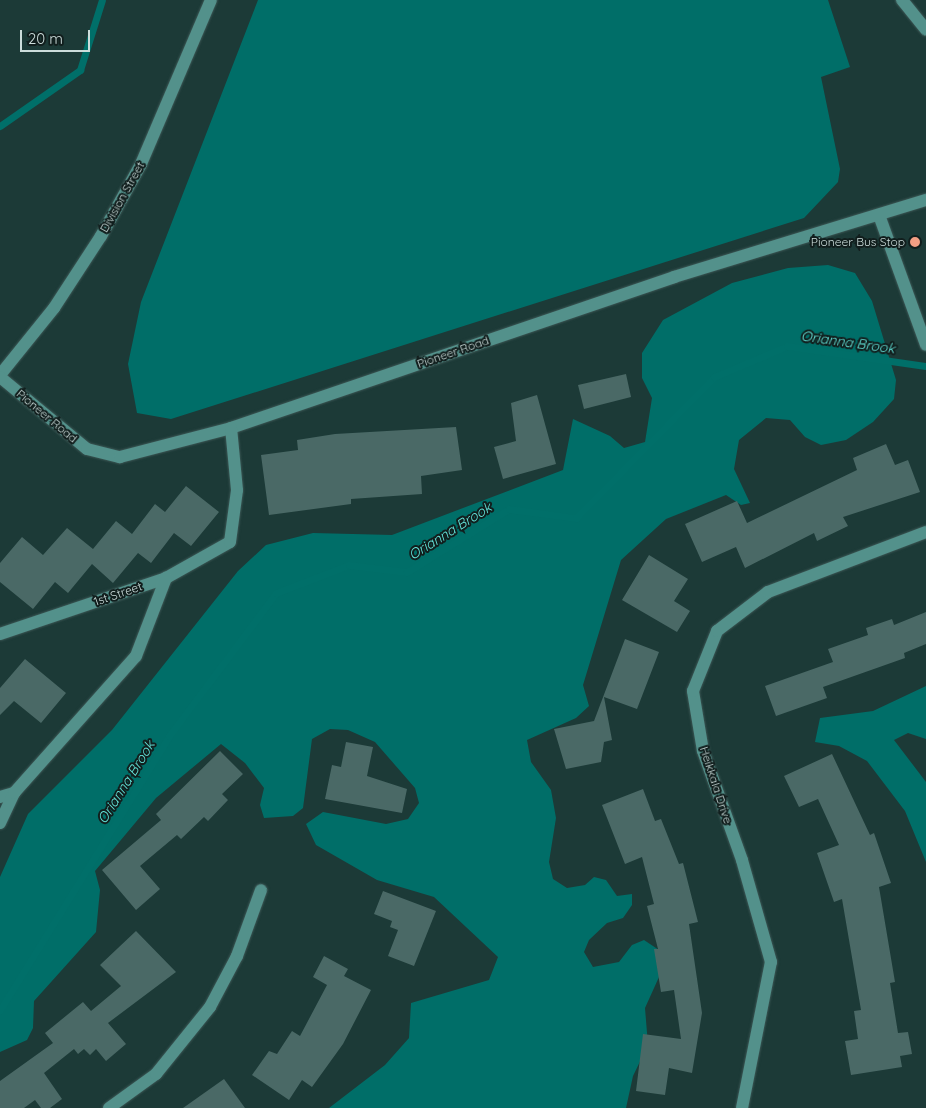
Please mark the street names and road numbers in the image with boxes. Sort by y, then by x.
street label: Division Street [97,159,147,235]
street label: Pioneer Road [415,333,491,371]
street label: Pioneer Road [14,386,80,446]
street label: 1st Street [92,579,144,609]
street label: Heikkala Drive [697,745,735,825]

